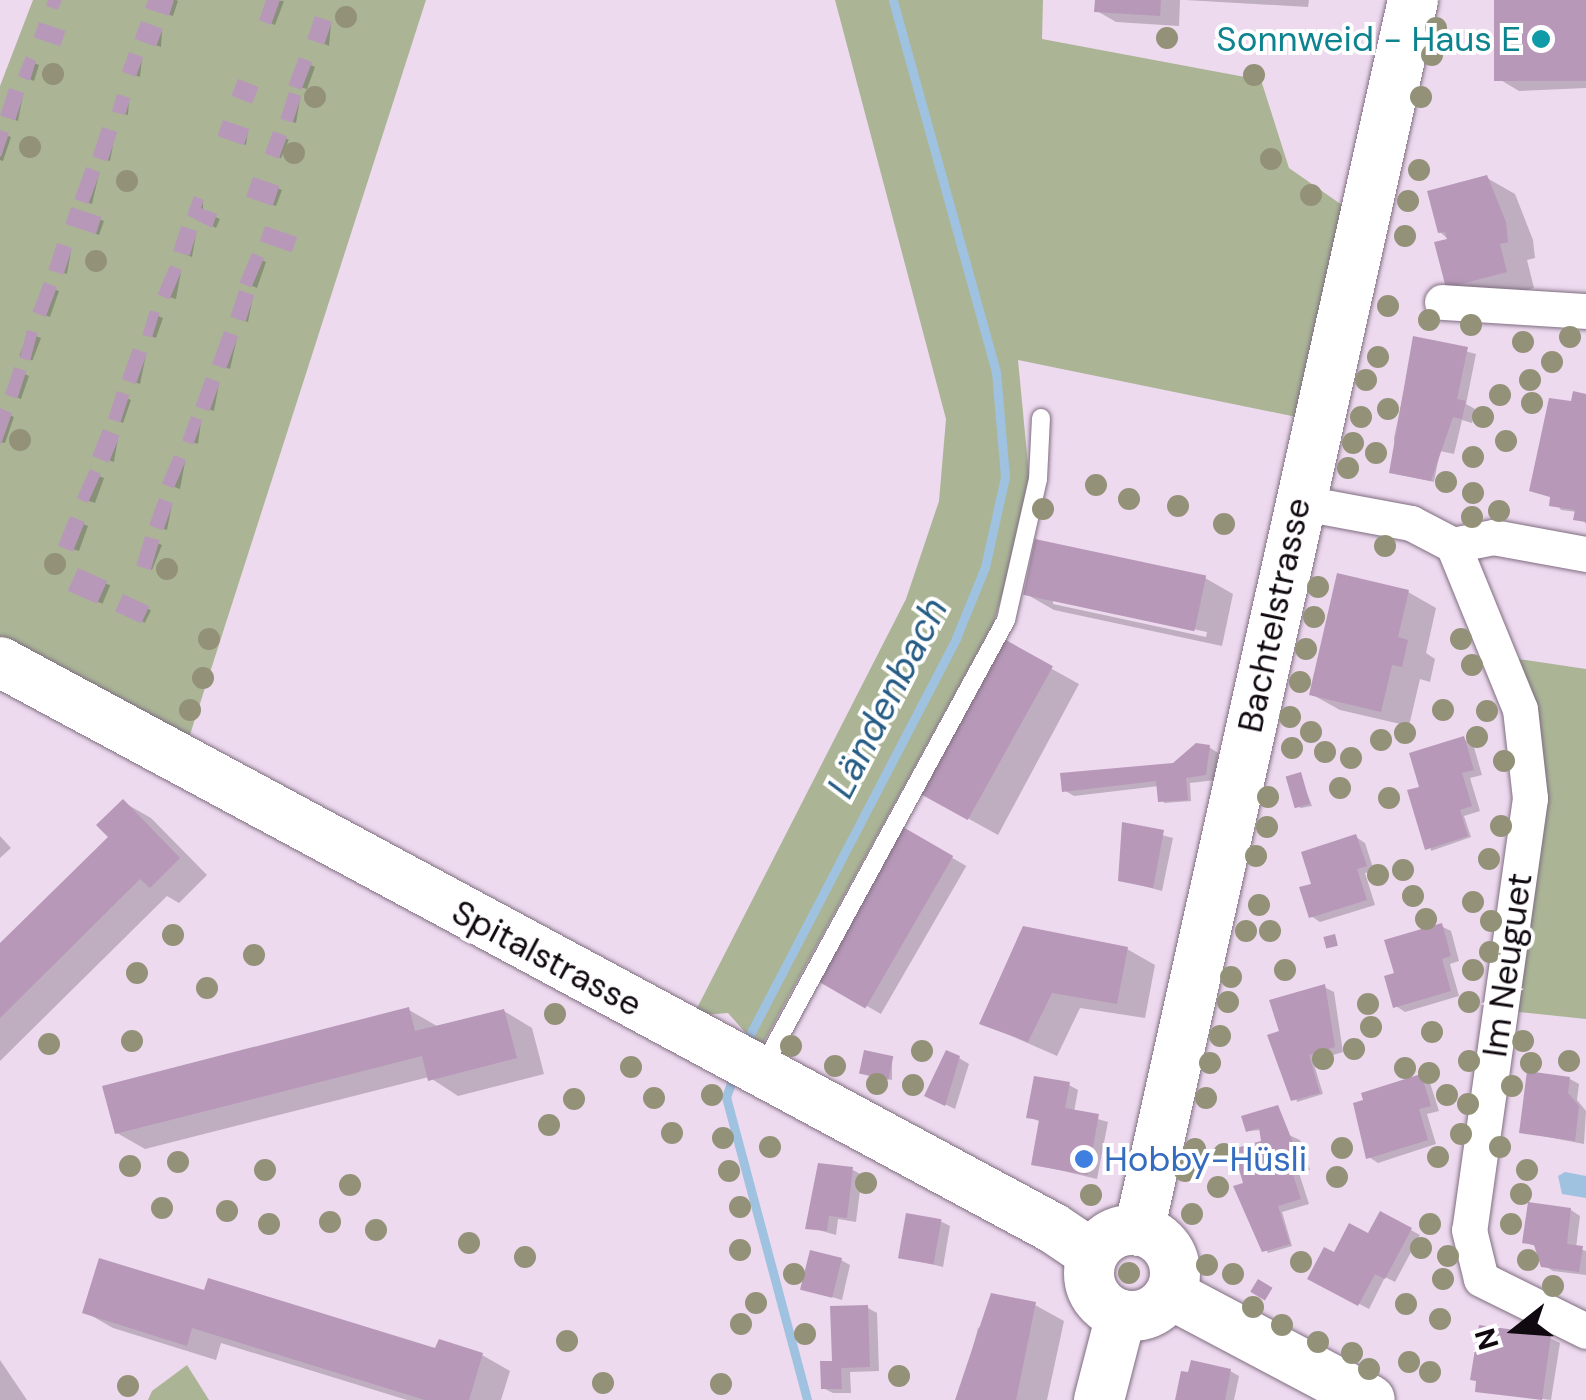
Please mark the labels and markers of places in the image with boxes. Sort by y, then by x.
place label: Sonnweid - Haus E [1216,18,1521,60]
marker: Sonnweid - Haus E [1530,28,1552,50]
place label: Hobby-Hüsli [1104,1138,1307,1180]
marker: Hobby-Hüsli [1073,1148,1095,1170]

